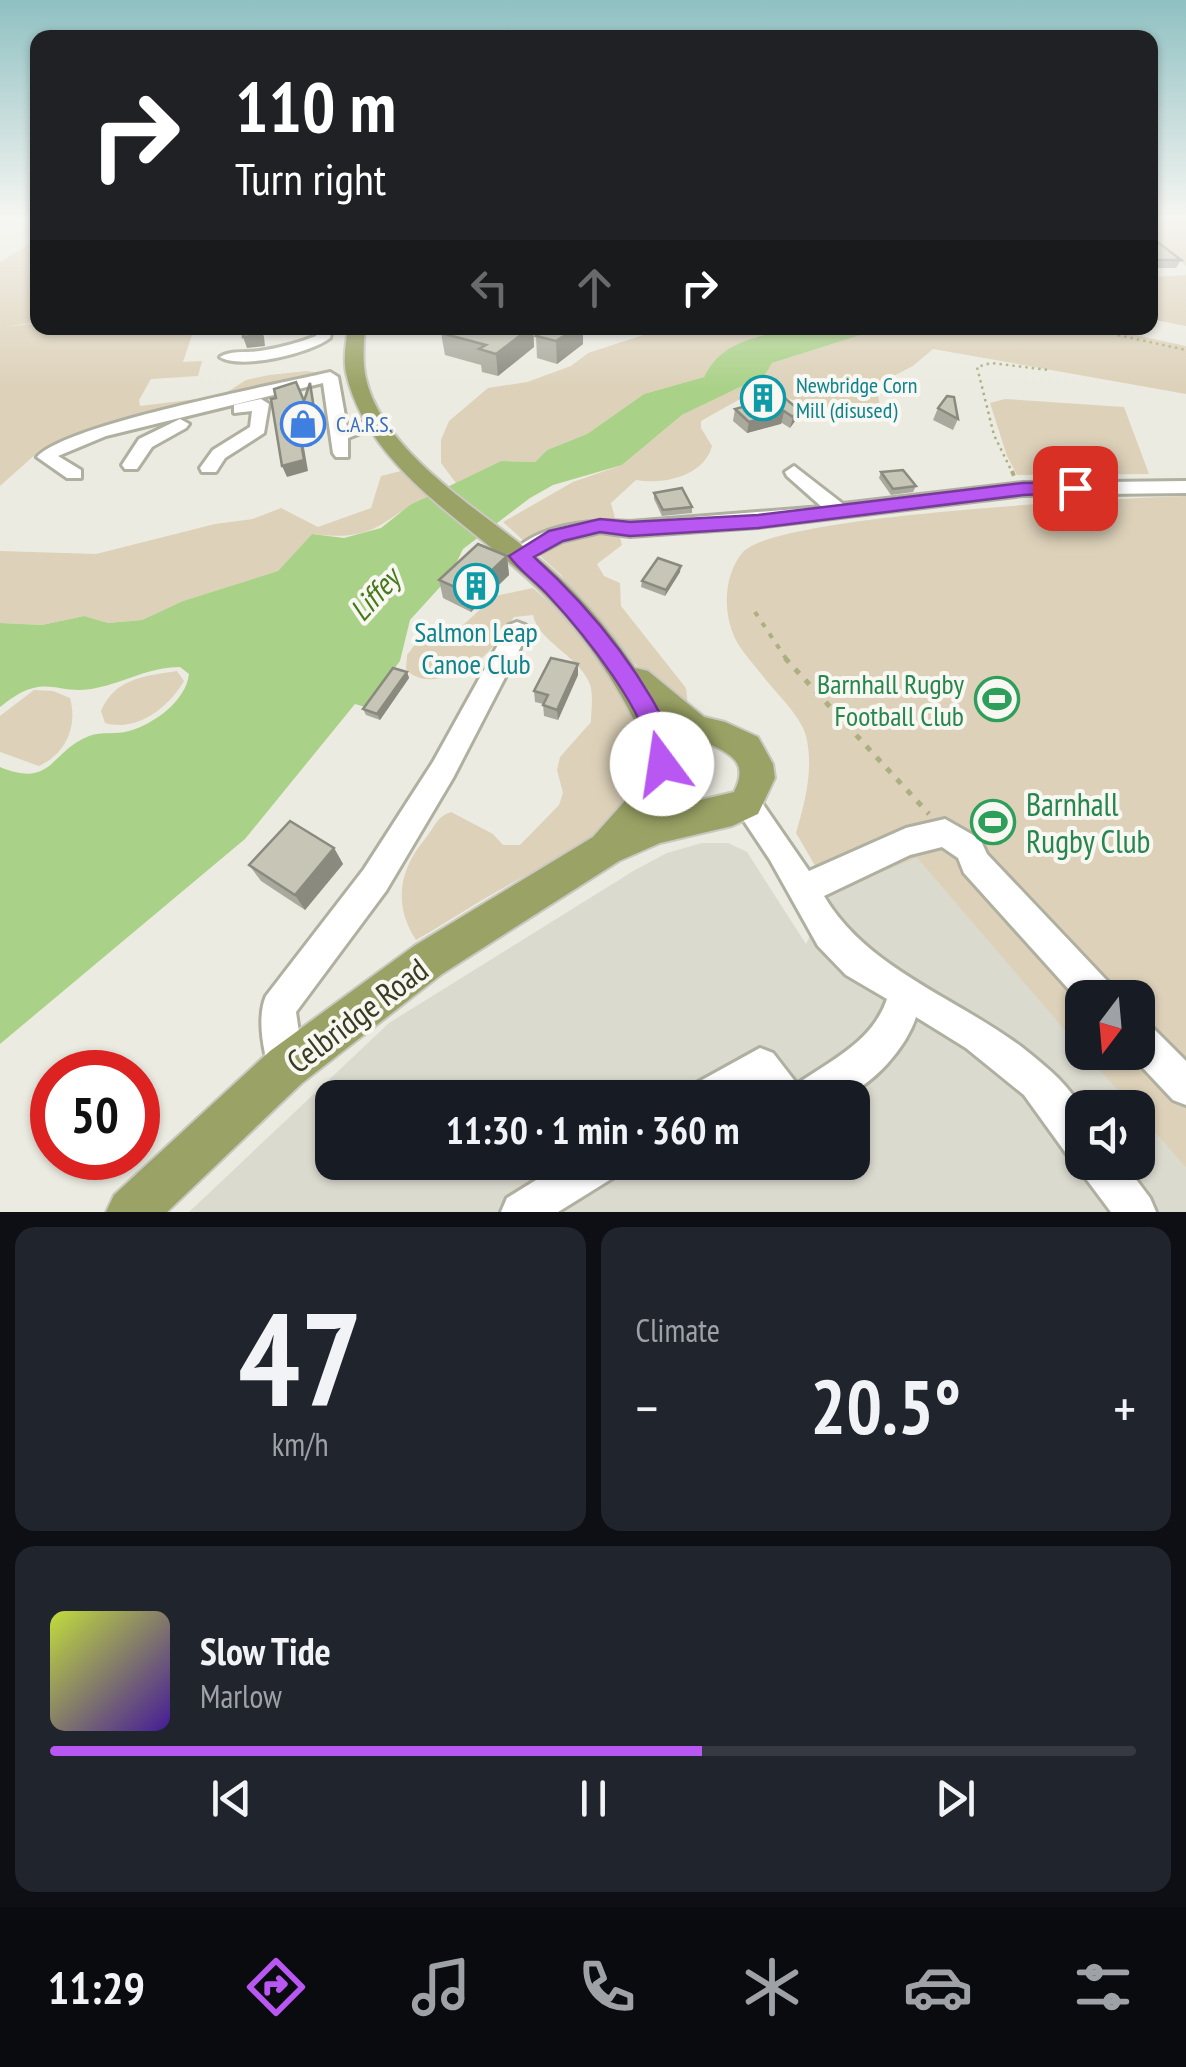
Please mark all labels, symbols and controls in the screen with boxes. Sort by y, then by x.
text: 110 m [235,61,396,151]
icon: right [70,70,200,200]
text: Turn right [235,149,386,207]
icon: left [462,260,517,315]
icon: ahead [567,260,622,315]
icon: right [672,260,727,315]
place label: Newbridge Corn Mill (disused) [796,371,918,424]
building icon: Newbridge Corn Mill (disused) [740,375,786,421]
shop icon: C.A.R.S. [280,401,326,447]
place label: C.A.R.S. [336,410,393,438]
pin [1033,446,1118,531]
icon: arrive [1048,461,1103,516]
water label: Liffey [340,557,410,628]
building icon: Salmon Leap Canoe Club [453,563,499,609]
place label: Salmon Leap Canoe Club [414,613,538,682]
place label: Barnhall Rugby Football Club [817,665,964,734]
sports icon: Barnhall Rugby Football Club [974,676,1020,722]
position arrow [610,712,714,816]
place label: Barnhall Rugby Club [1026,783,1150,862]
sports icon: Barnhall Rugby Club [970,799,1016,845]
street label: Celbridge Road [278,948,436,1082]
north arrow [1065,980,1155,1070]
map controls [1065,980,1155,1180]
speed limit sign: 50 [30,1050,160,1180]
button: sound [1065,1090,1155,1180]
text: 11:30 · 1 min · 360 m [446,1105,739,1154]
text: 47 [238,1274,362,1442]
text: Climate [636,1309,720,1351]
text: 20.5° [810,1358,961,1455]
text: − [636,1372,658,1443]
text: + [1113,1372,1136,1443]
text: km/h [272,1423,329,1465]
text: Slow Tide [200,1626,331,1675]
text: Marlow [200,1675,282,1717]
icon: previous [204,1771,259,1826]
icon: pause [566,1771,621,1826]
icon: next [928,1771,983,1826]
icon: directions [241,1952,311,2022]
icon: music [406,1952,476,2022]
icon: phone [572,1952,642,2022]
icon: climate [737,1952,807,2022]
icon: car [903,1952,973,2022]
icon: filters [1068,1952,1138,2022]
text: 11:29 [48,1958,145,2016]

